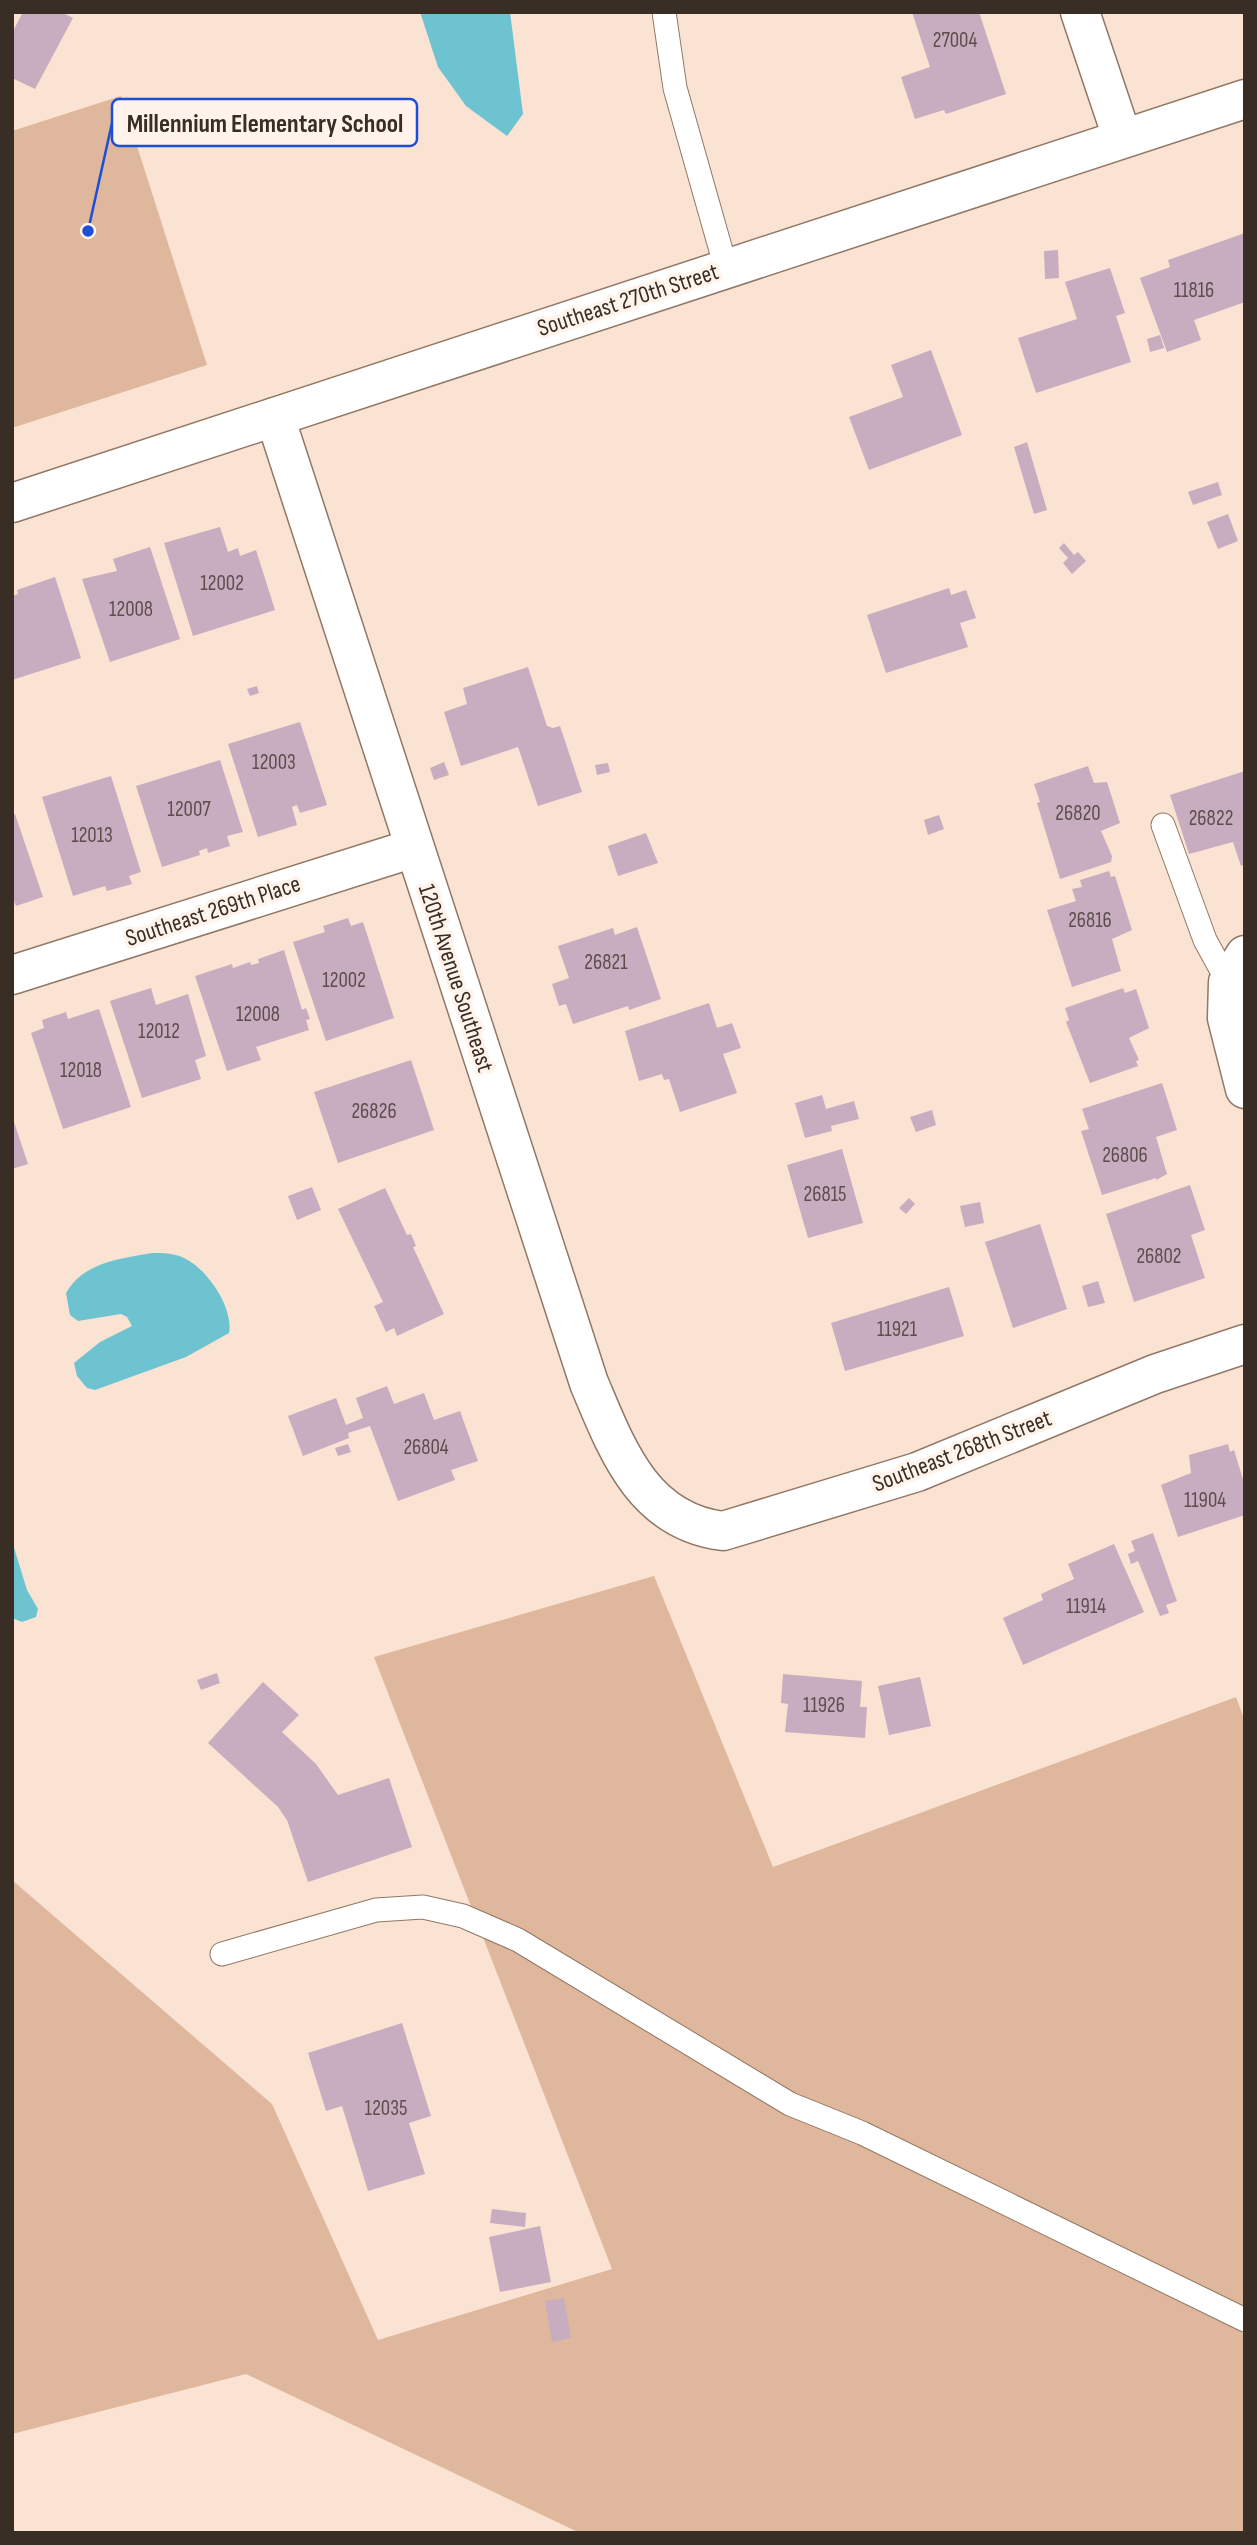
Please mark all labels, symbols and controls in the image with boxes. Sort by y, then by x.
house number: 27004 [933,28,977,53]
callout: Millennium Elementary School [112,99,417,146]
text: Millennium Elementary School [127,109,403,140]
street label: Southeast 270th Street [534,257,722,343]
house number: 11816 [1174,278,1214,303]
house number: 12002 [200,571,244,596]
house number: 12008 [109,597,153,622]
house number: 12003 [252,750,296,775]
house number: 12007 [167,797,211,822]
house number: 26820 [1055,801,1101,826]
house number: 26822 [1189,806,1233,831]
house number: 12013 [71,823,113,848]
street label: Southeast 269th Place [122,869,304,953]
street label: 120th Avenue Southeast [412,880,500,1076]
house number: 26816 [1068,908,1112,933]
house number: 26821 [584,950,628,975]
house number: 12002 [322,968,366,993]
house number: 12008 [236,1002,280,1027]
house number: 12012 [138,1019,180,1044]
house number: 12018 [60,1058,102,1083]
house number: 26826 [351,1099,397,1124]
house number: 26806 [1102,1143,1148,1168]
house number: 26815 [804,1182,846,1207]
house number: 26802 [1136,1244,1182,1269]
house number: 11921 [877,1317,918,1342]
street label: Southeast 268th Street [868,1404,1056,1498]
house number: 26804 [403,1435,449,1460]
house number: 11904 [1184,1488,1226,1513]
house number: 11914 [1066,1594,1106,1619]
house number: 11926 [803,1693,845,1718]
house number: 12035 [365,2096,407,2121]

